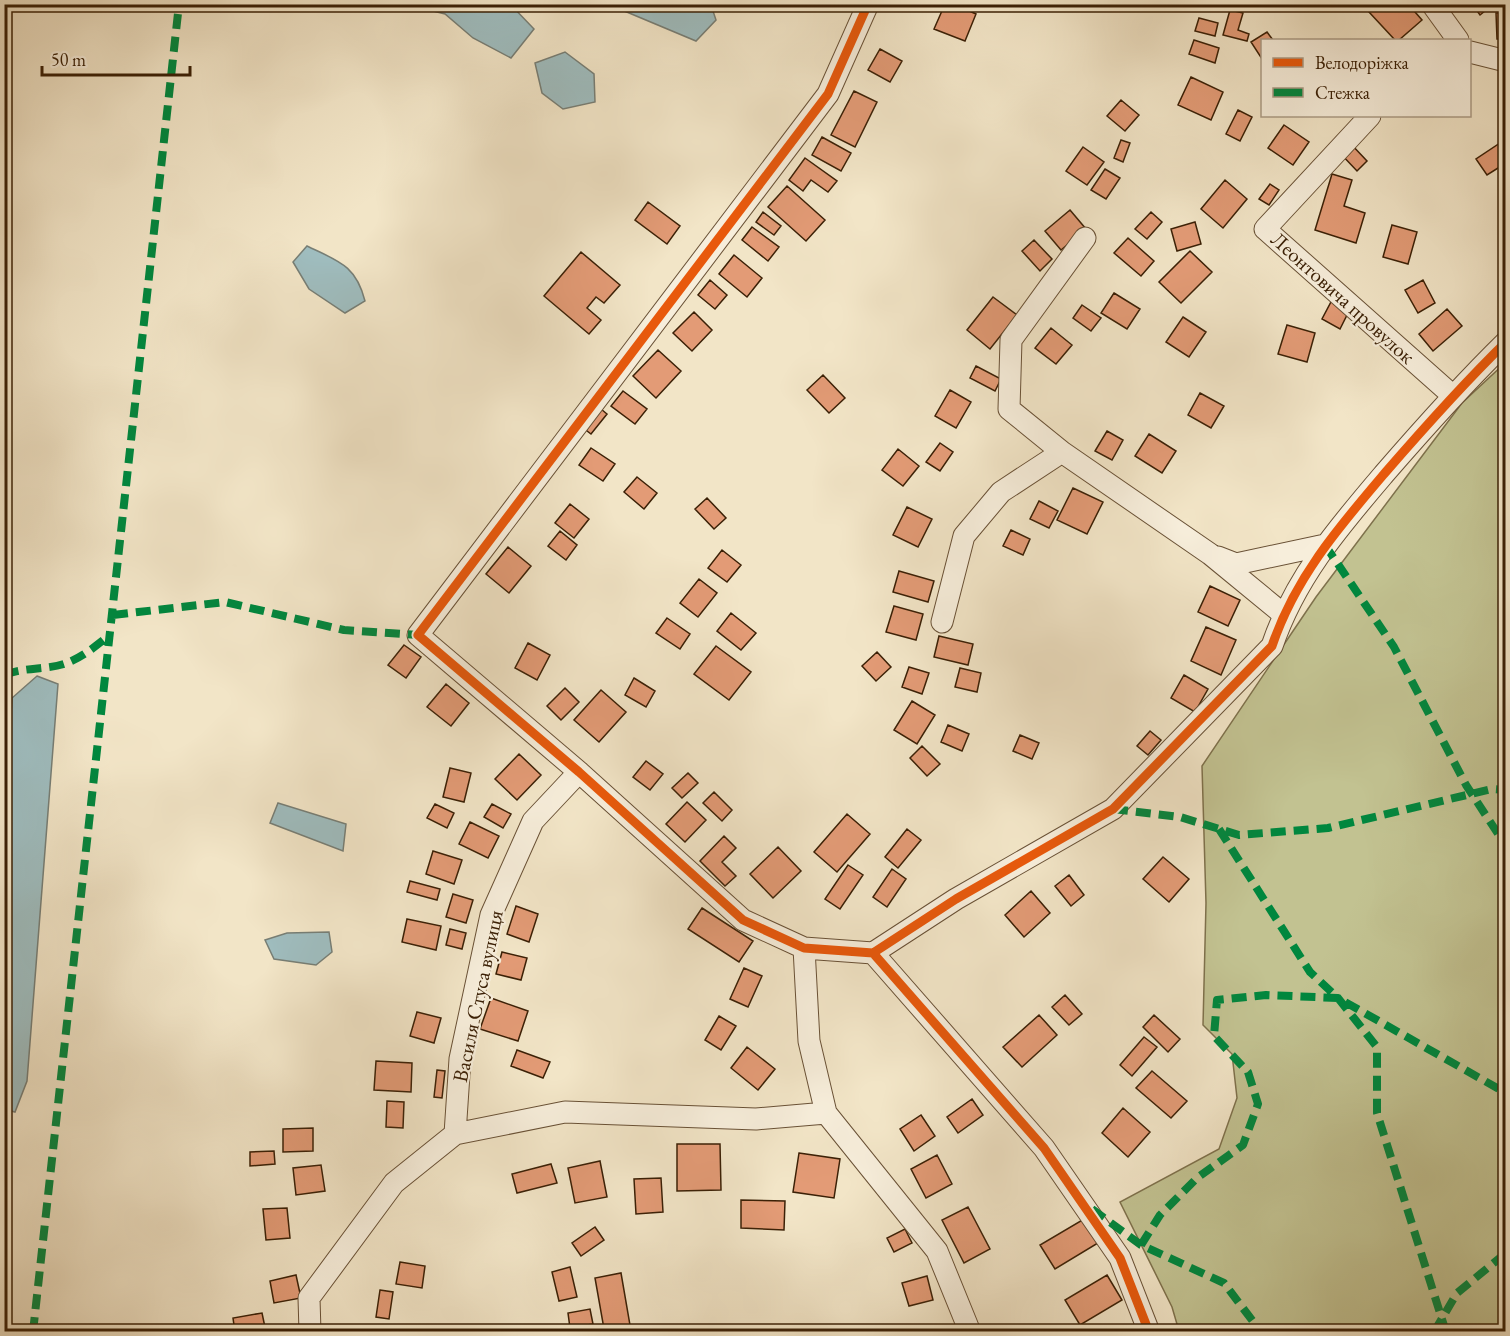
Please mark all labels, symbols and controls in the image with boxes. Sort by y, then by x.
scale bar [42,39,190,77]
legend [1261,39,1471,117]
text: 50 m [51,48,86,71]
text: Велодоріжка [1315,51,1410,74]
text: Стежка [1315,81,1371,104]
street label: Леонтовича провулок [1266,226,1421,370]
street label: Василя Стуса вулиця [446,907,509,1084]

